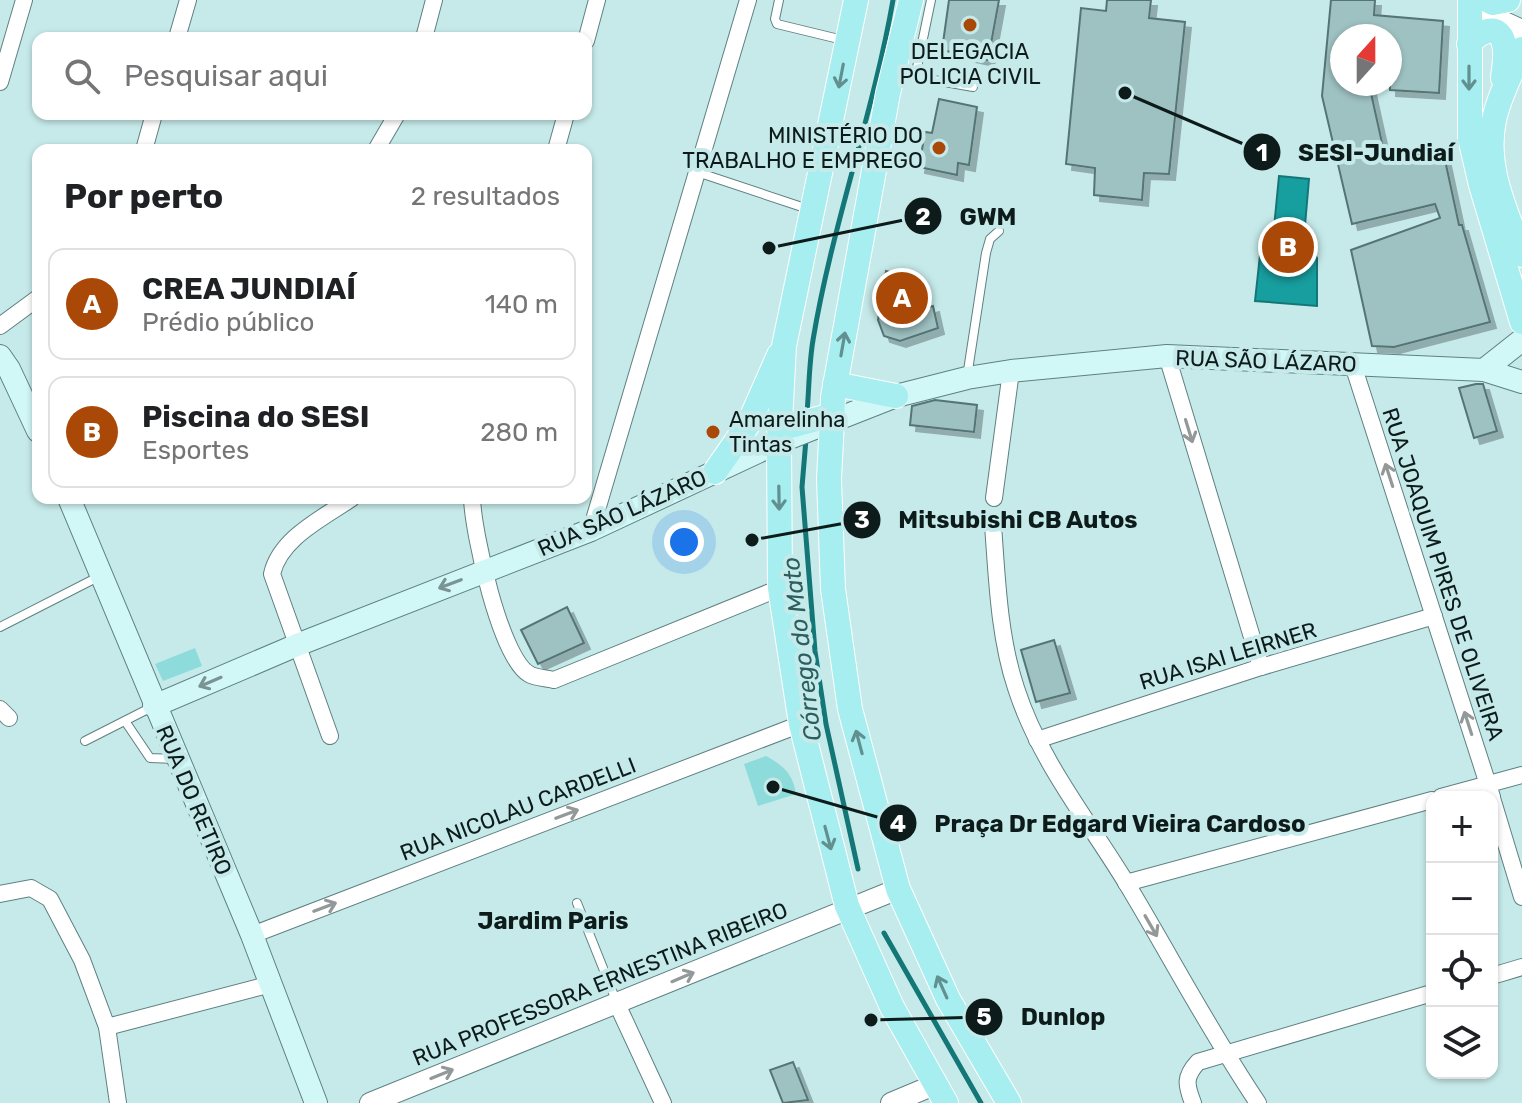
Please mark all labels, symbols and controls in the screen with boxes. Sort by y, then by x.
marker: DELEGACIA POLICIA CIVIL [961,16,979,34]
north arrow [1330,24,1402,96]
search box [32,32,592,120]
place label: DELEGACIA POLICIA CIVIL [899,38,1041,90]
icon: search [60,54,104,98]
text: Pesquisar aqui [124,58,328,94]
one-way arrow [832,63,847,89]
one-way arrow [1461,64,1477,91]
place label: MINISTÉRIO DO TRABALHO E EMPREGO [682,122,923,174]
callout: SESI-Jundiaí [1242,128,1470,176]
marker: MINISTÉRIO DO TRABALHO E EMPREGO [930,139,948,157]
text: 1 [1256,139,1268,167]
text: SESI-Jundiaí [1298,139,1456,167]
text: Por perto [64,176,223,217]
text: 2 resultados [411,181,560,212]
callout: GWM [903,192,1032,240]
text: 2 [915,203,931,231]
text: GWM [960,203,1017,231]
pin: B [1262,217,1314,277]
pin: A [876,268,928,328]
text: CREA JUNDIAÍ [142,271,356,307]
text: A [83,289,101,320]
text: 140 m [485,289,558,320]
text: Prédio público [142,307,314,338]
one-way arrow [836,332,851,358]
street label: RUA SÃO LÁZARO [1175,344,1357,378]
text: Piscina do SESI [142,399,369,435]
street label: RUA JOAQUIM PIRES DE OLIVEIRA [1376,404,1510,744]
place label: Amarelinha Tintas [729,406,845,458]
text: B [83,417,101,448]
text: 280 m [480,417,558,448]
one-way arrow [1183,418,1197,443]
marker: Amarelinha Tintas [704,423,722,441]
text: Esportes [142,435,249,466]
one-way arrow [1380,463,1395,488]
street label: RUA SÃO LÁZARO [534,464,710,562]
one-way arrow [771,484,786,511]
callout: Mitsubishi CB Autos [842,496,1154,544]
text: 3 [854,506,870,534]
text: Mitsubishi CB Autos [898,506,1138,534]
your location [664,522,704,562]
water label: Córrego do Mato [777,555,827,743]
one-way arrow [439,578,463,593]
street label: RUA ISAI LEIRNER [1136,616,1320,696]
one-way arrow [198,676,223,691]
one-way arrow [1460,710,1475,736]
street label: RUA DO RETIRO [150,721,238,879]
one-way arrow [850,729,865,755]
street label: RUA NICOLAU CARDELLI [396,752,640,866]
map controls [1426,791,1498,1079]
button: + [1426,791,1498,863]
callout: Praça Dr Edgard Vieira Cardoso [878,799,1323,847]
one-way arrow [554,806,579,820]
text: 4 [890,810,906,838]
text: Praça Dr Edgard Vieira Cardoso [934,810,1306,838]
one-way arrow [821,824,836,850]
button: − [1426,863,1498,935]
street label: RUA PROFESSORA ERNESTINA RIBEIRO [409,896,791,1072]
one-way arrow [312,899,336,913]
district label: Jardim Paris [477,907,629,935]
one-way arrow [1143,914,1159,937]
button: locate [1426,935,1498,1007]
one-way arrow [670,968,695,983]
one-way arrow [934,975,949,1000]
callout: Dunlop [964,993,1121,1041]
text: 5 [976,1003,992,1031]
text: Dunlop [1021,1003,1105,1031]
button: layers [1426,1007,1498,1079]
one-way arrow [429,1066,454,1080]

